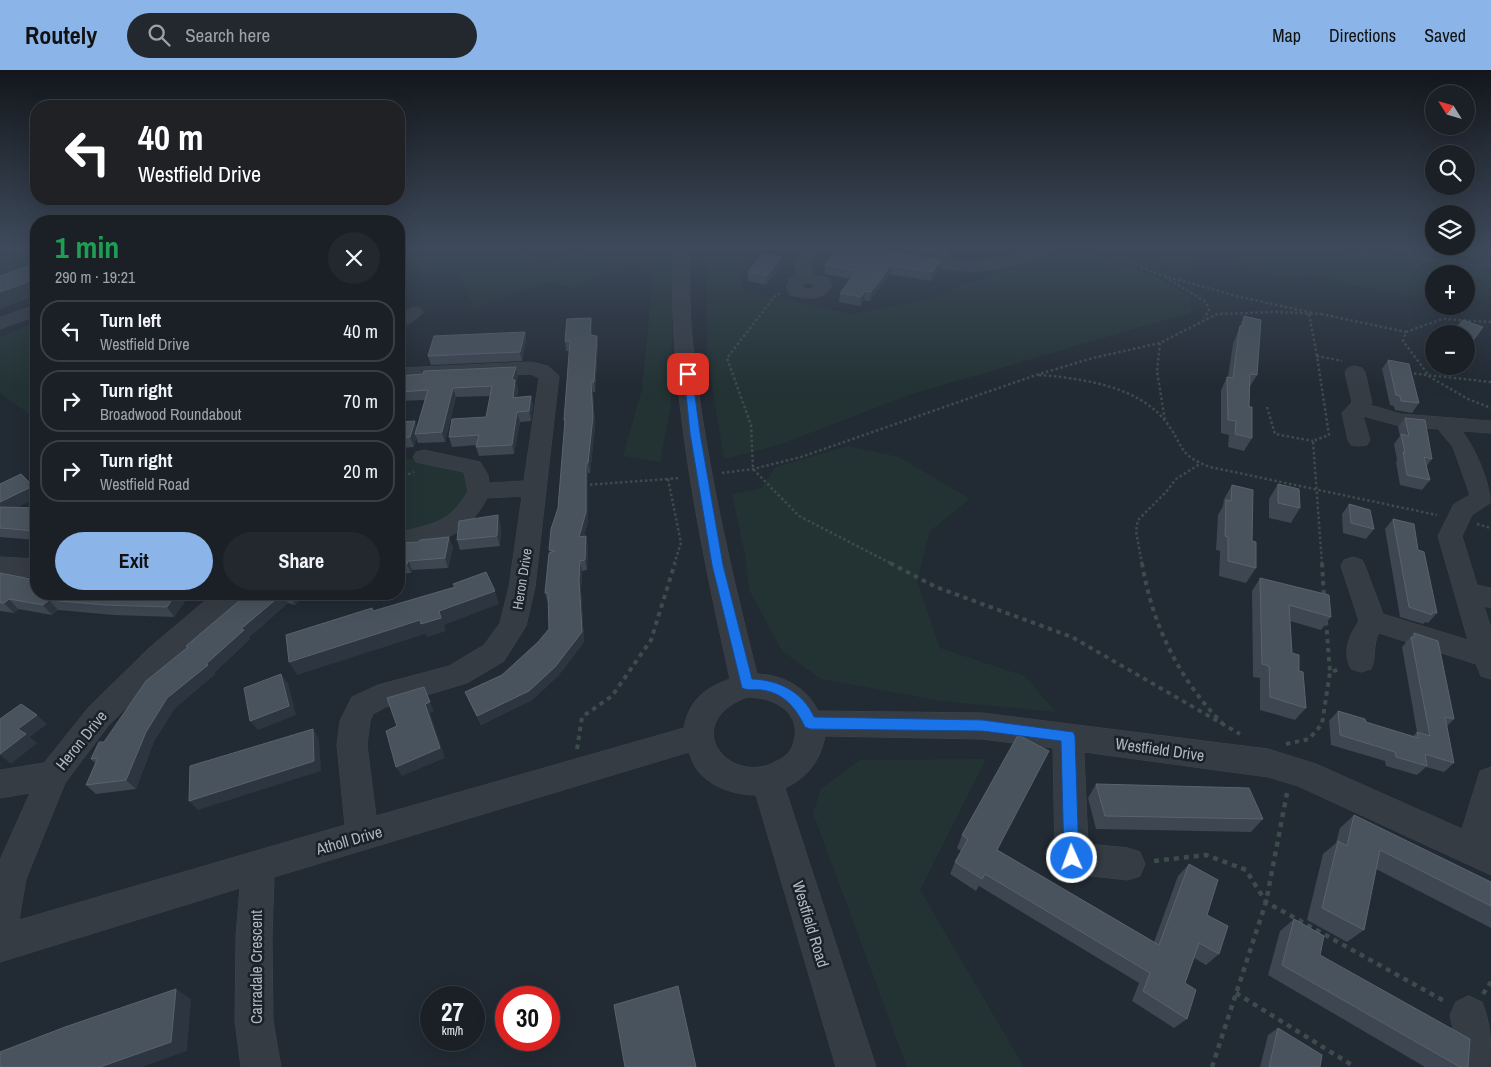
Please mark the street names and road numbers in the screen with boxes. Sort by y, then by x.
street label: Heron Drive [508,547,536,611]
street label: Heron Drive [50,706,112,774]
street label: Westfield Drive [1114,732,1206,766]
street label: Atholl Drive [312,820,385,860]
street label: Westfield Road [787,878,835,970]
street label: Carradale Crescent [245,910,267,1024]

